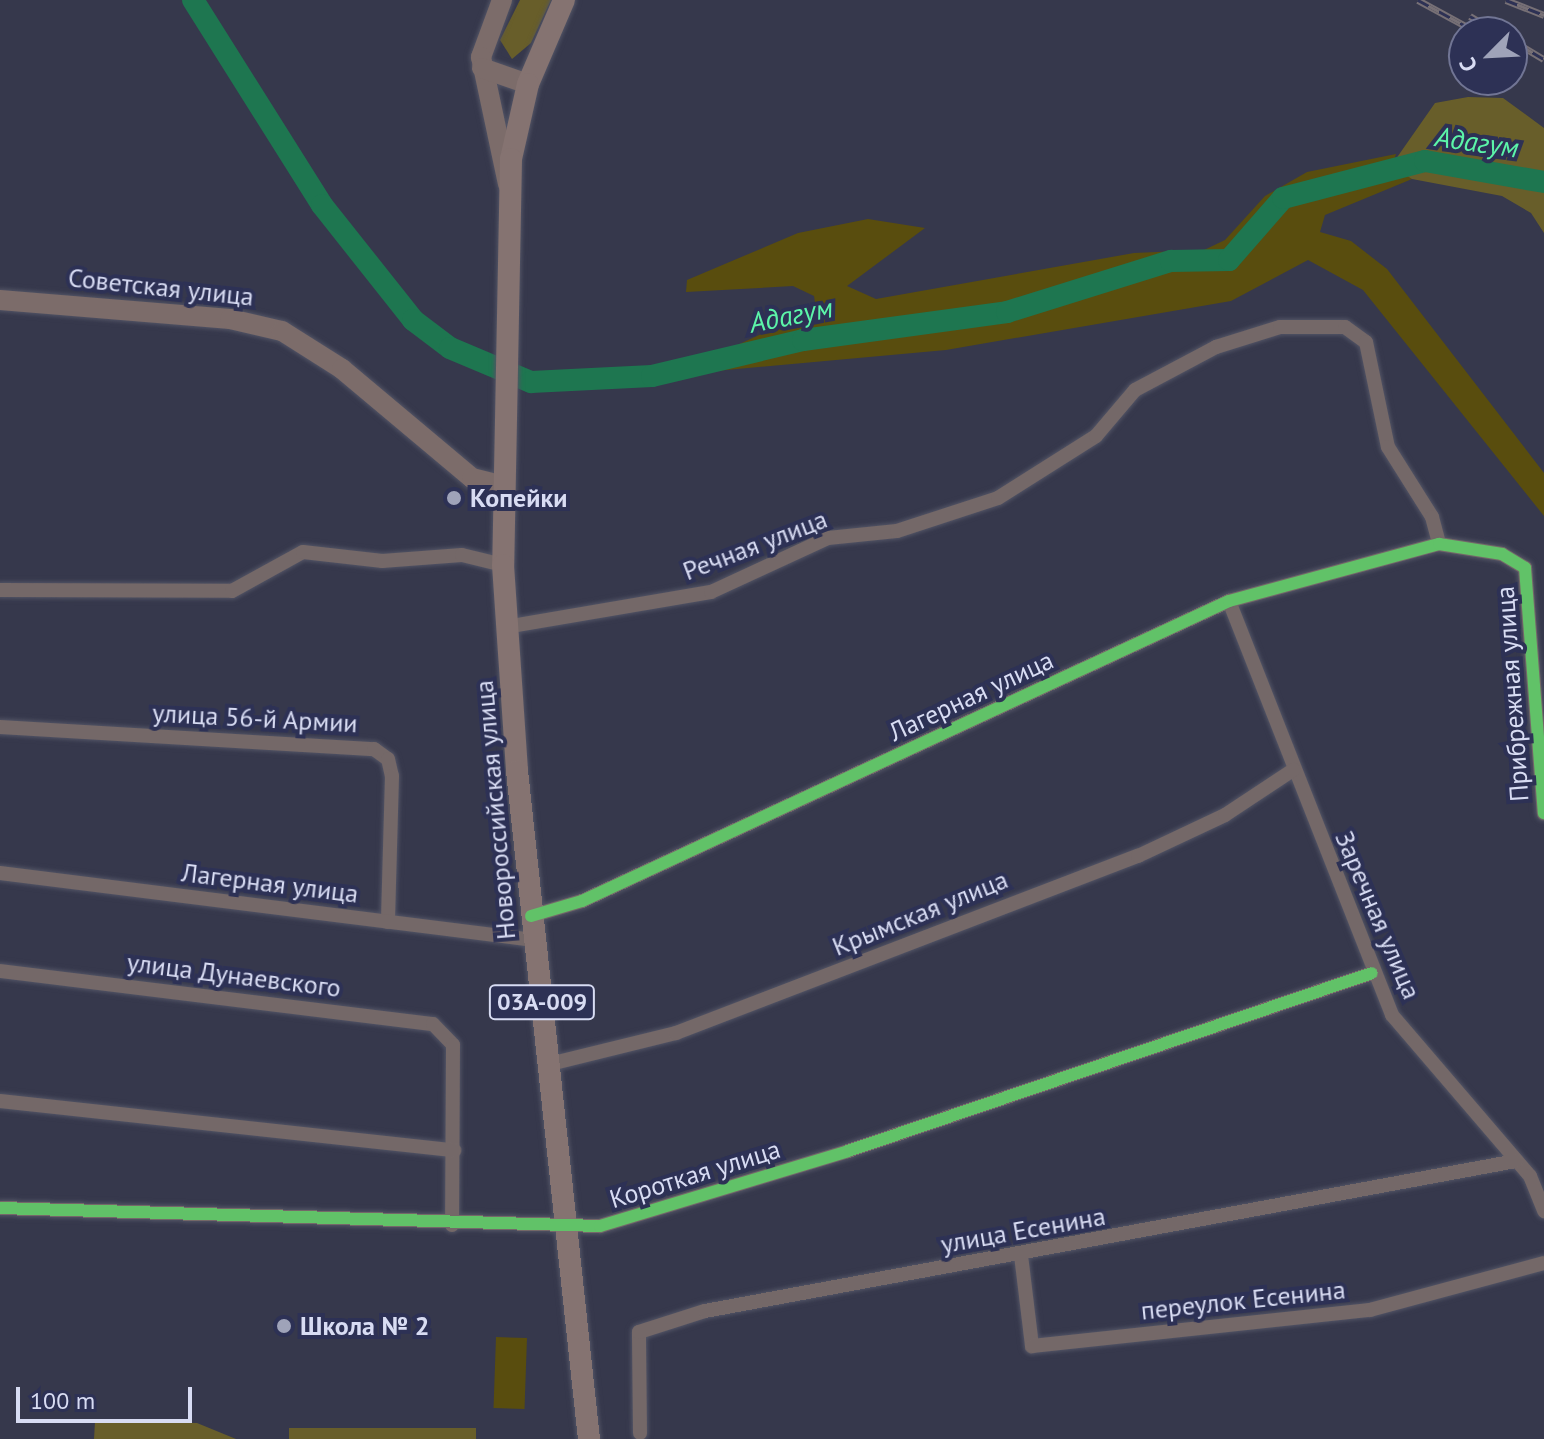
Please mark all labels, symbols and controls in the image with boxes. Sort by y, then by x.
north arrow [1448,16,1528,96]
text: С [1453,54,1483,76]
water label: Адагум [1433,120,1521,164]
street label: Советская улица [67,262,255,312]
water label: Адагум [746,290,836,340]
place label: Копейки [470,482,567,514]
marker: Копейки [445,489,463,507]
street label: Речная улица [678,503,832,587]
street label: Прибрежная улица [1489,585,1535,803]
street label: Лагерная улица [884,644,1058,748]
street label: Новороссийская улица [468,679,522,941]
street label: улица 56-й Армии [151,697,359,739]
street label: Заречная улица [1329,826,1427,1004]
street label: Лагерная улица [180,857,360,909]
street label: Крымская улица [828,864,1012,962]
street label: улица Дунаевского [125,946,343,1004]
road number: 03А-009 [488,982,596,1022]
street label: Короткая улица [606,1133,784,1215]
street label: улица Есенина [938,1200,1108,1260]
street label: переулок Есенина [1139,1274,1347,1326]
place label: Школа № 2 [300,1310,430,1342]
marker: Школа № 2 [275,1317,293,1335]
scale bar [20,1371,196,1421]
text: 100 m [30,1385,95,1416]

